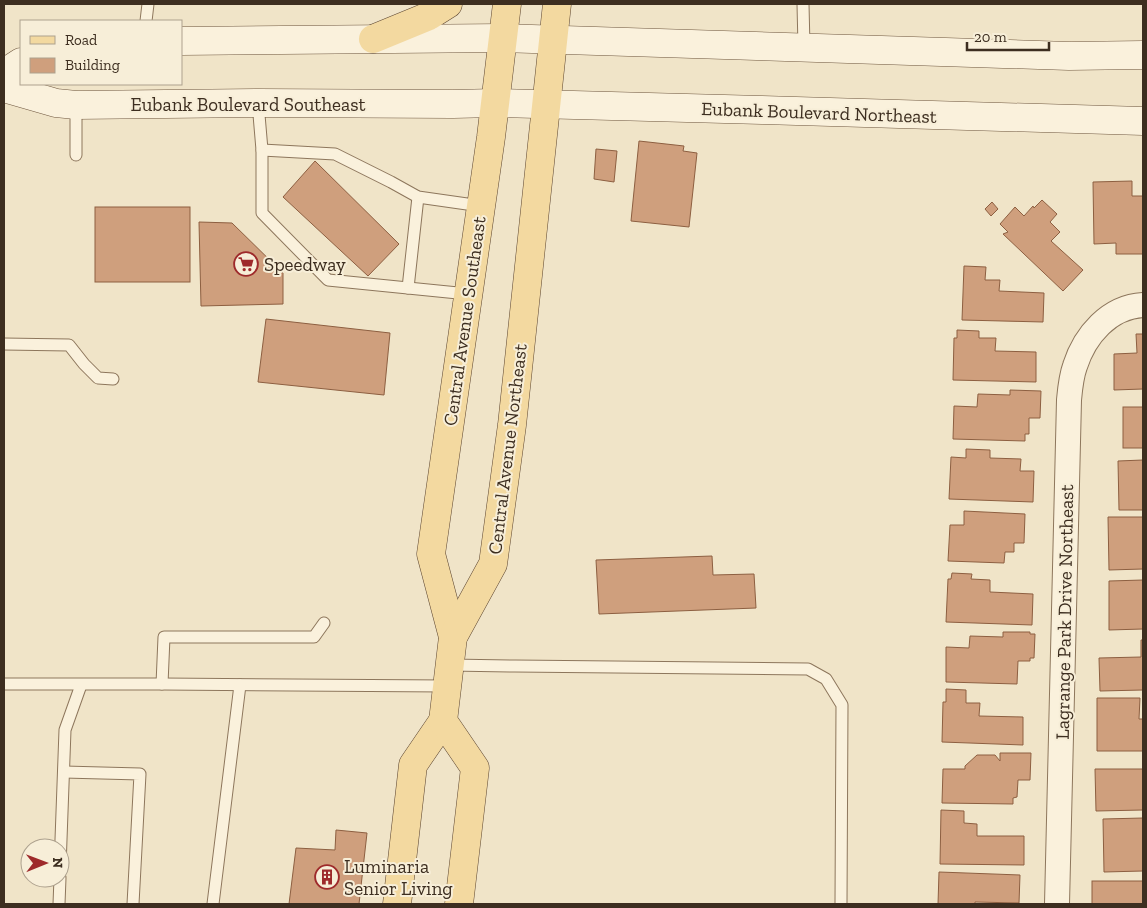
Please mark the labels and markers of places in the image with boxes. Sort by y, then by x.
supermarket icon: Speedway [233,251,259,277]
place label: Speedway [264,253,346,276]
place label: Luminaria Senior Living [344,855,453,900]
building icon: Luminaria Senior Living [314,864,340,890]

